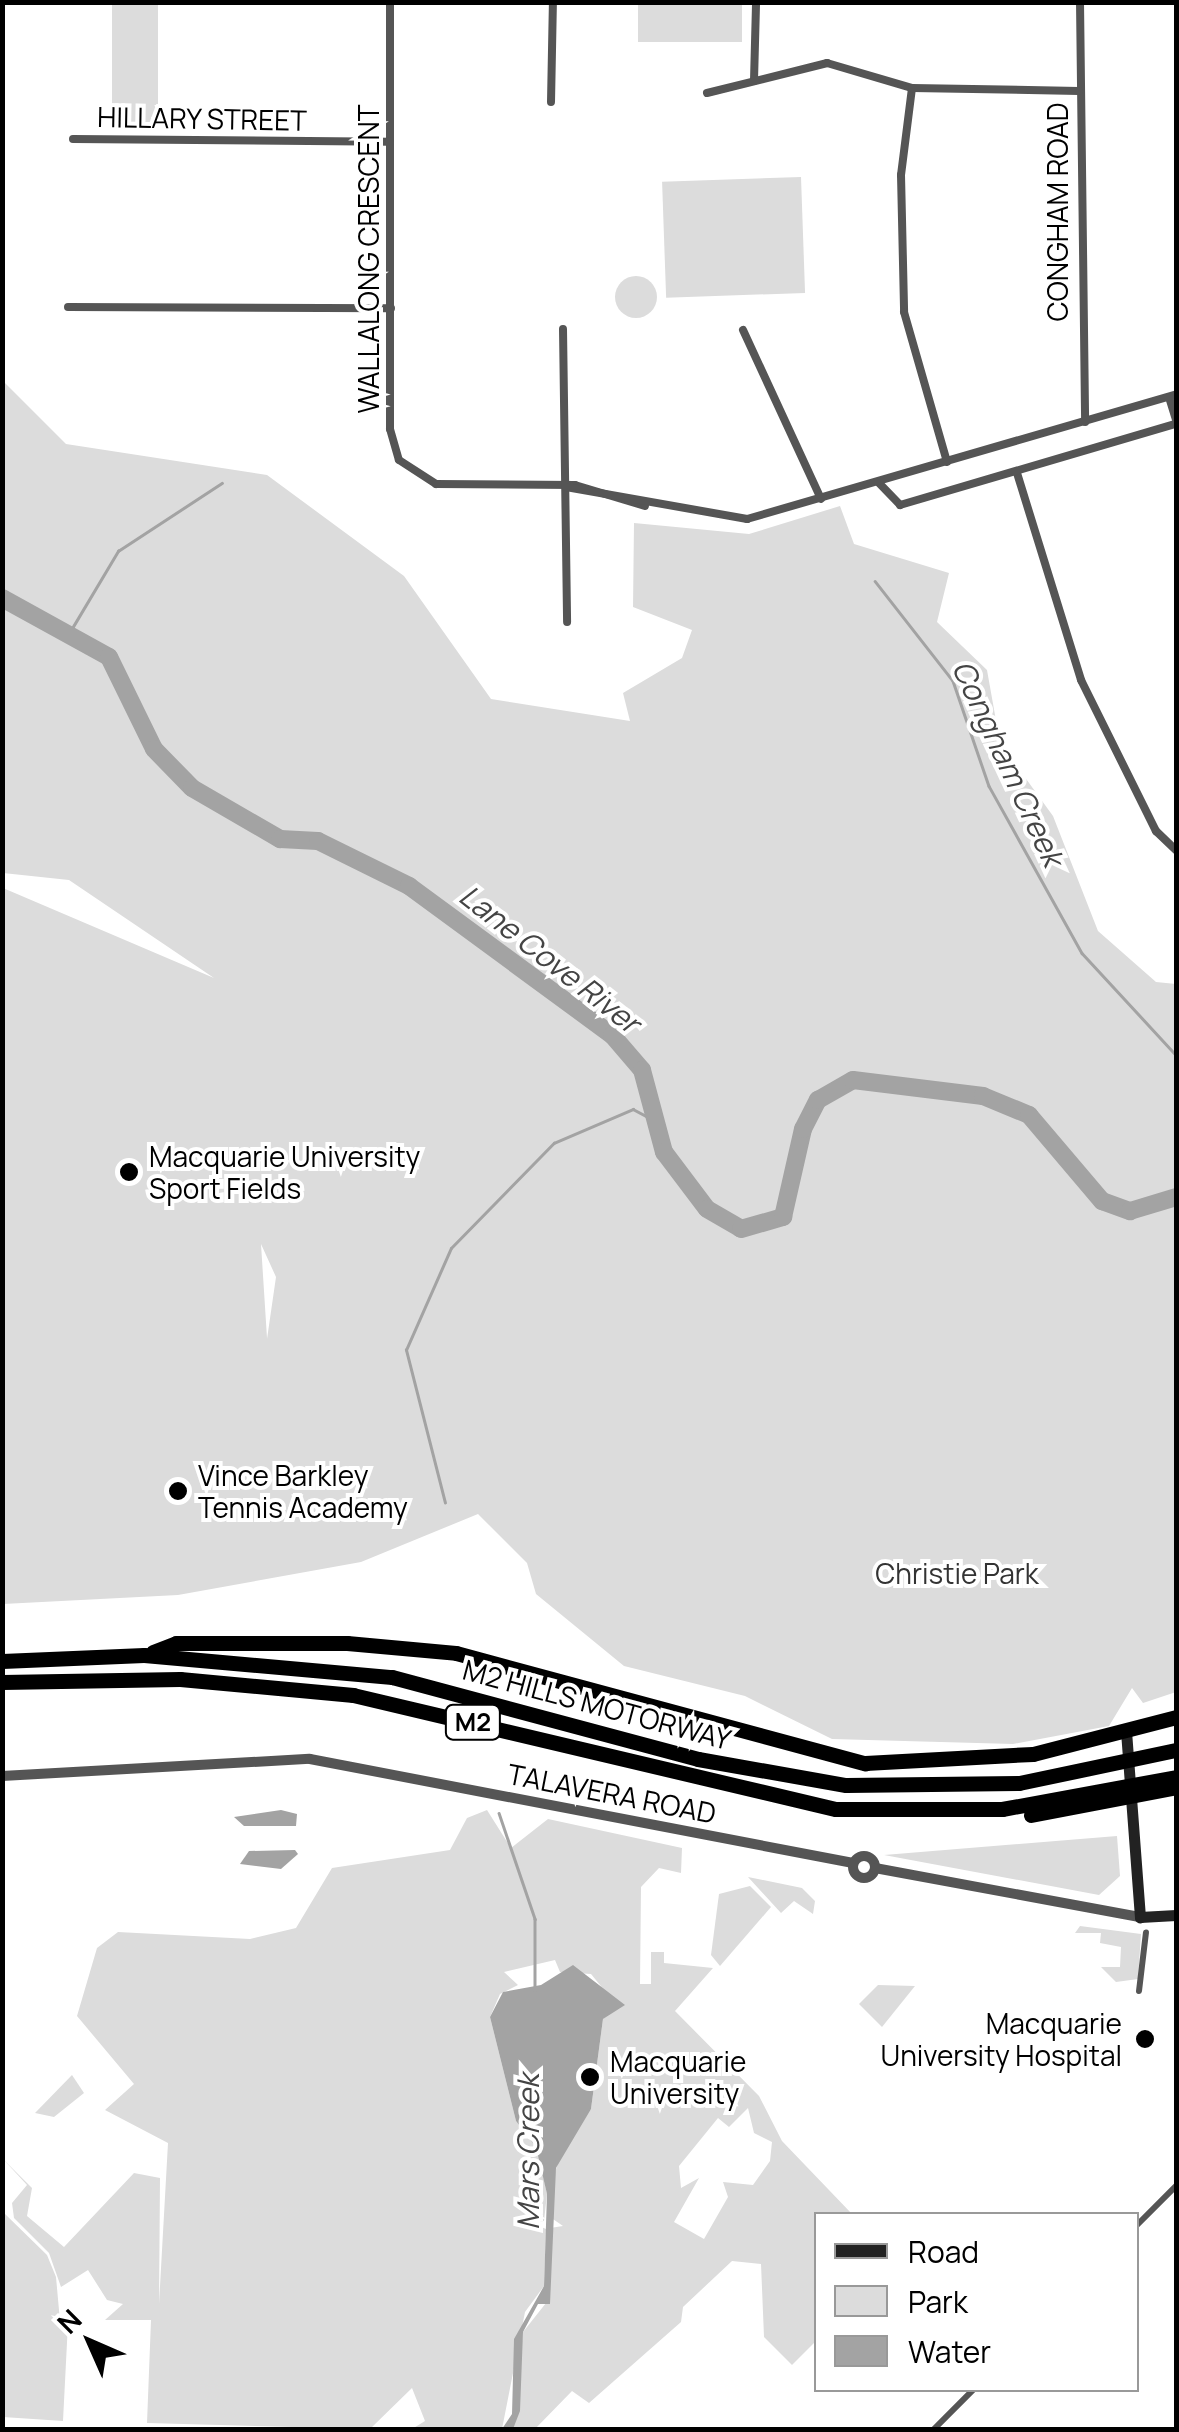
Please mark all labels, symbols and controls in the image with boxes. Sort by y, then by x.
street label: HILLARY STREET [96,99,308,137]
street label: CONGHAM ROAD [1040,102,1074,322]
street label: WALLALONG CRESCENT [351,105,385,413]
water label: Congham Creek [945,655,1071,871]
water label: Lane Cove River [453,877,647,1041]
place label: Macquarie University Sport Fields [149,1139,420,1205]
marker: Macquarie University Sport Fields [118,1161,140,1183]
place label: Vince Barkley Tennis Academy [198,1458,408,1524]
marker: Vince Barkley Tennis Academy [167,1480,189,1502]
park label: Christie Park [875,1556,1039,1590]
street label: M2 HILLS MOTORWAY [459,1652,735,1756]
road number: M2 [443,1702,503,1742]
street label: TALAVERA ROAD [505,1756,719,1830]
place label: Macquarie University Hospital [881,2006,1122,2072]
marker: Macquarie University Hospital [1132,2026,1158,2052]
place label: Macquarie University [610,2044,746,2110]
marker: Macquarie University [579,2066,601,2088]
water label: Mars Creek [510,2074,546,2230]
legend [814,2212,1139,2392]
text: Road [908,2231,979,2272]
text: Park [908,2281,968,2322]
north arrow [40,2292,140,2392]
text: N [48,2300,89,2341]
text: Water [908,2331,991,2372]

